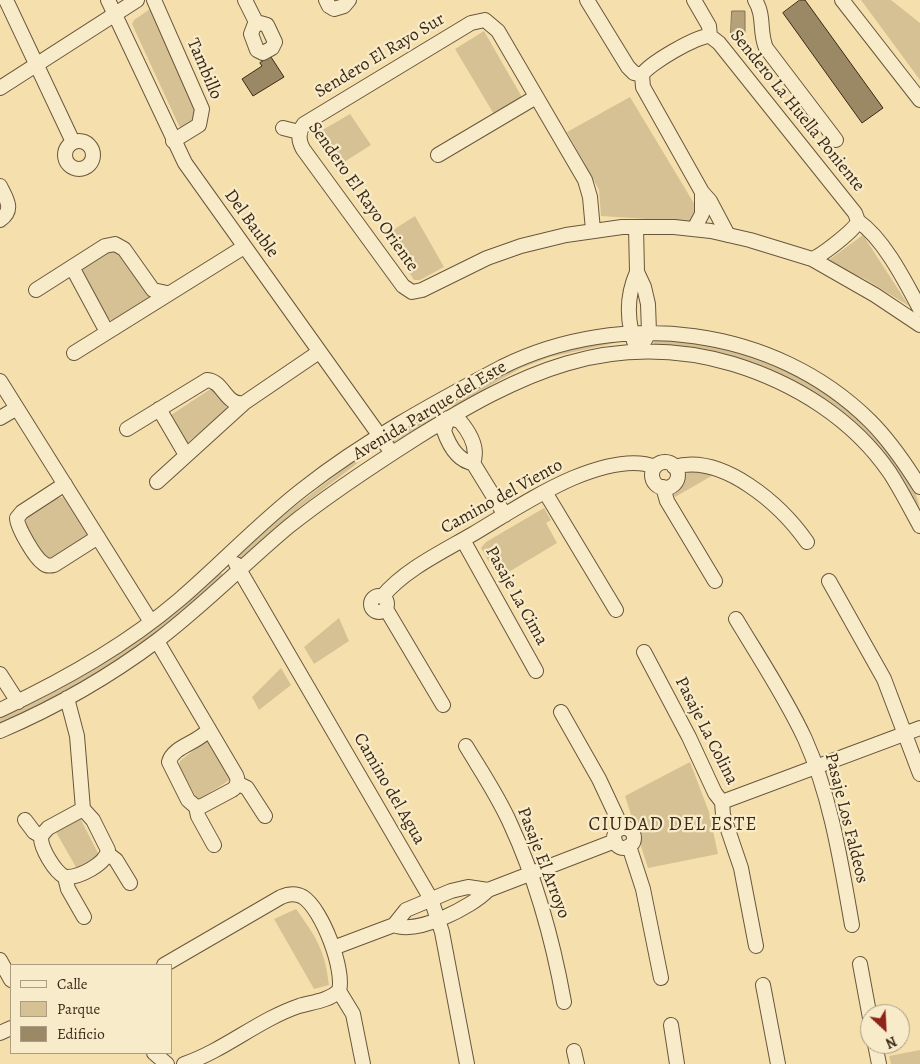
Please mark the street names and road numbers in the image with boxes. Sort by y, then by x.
street label: Sendero El Rayo Sur [311,9,449,103]
street label: Sendero La Huella Poniente [725,26,869,196]
street label: Tambillo [182,35,226,103]
street label: Sendero El Rayo Oriente [303,118,423,276]
street label: Del Bauble [219,186,283,262]
street label: Avenida Parque del Este [349,357,511,465]
street label: Camino del Viento [437,455,567,539]
street label: Pasaje La Cima [480,543,552,649]
street label: Pasaje La Colina [670,673,742,789]
street label: Camino del Agua [348,729,430,849]
street label: Pasaje Los Faldeos [819,751,873,885]
street label: Pasaje El Arroyo [512,804,574,922]

